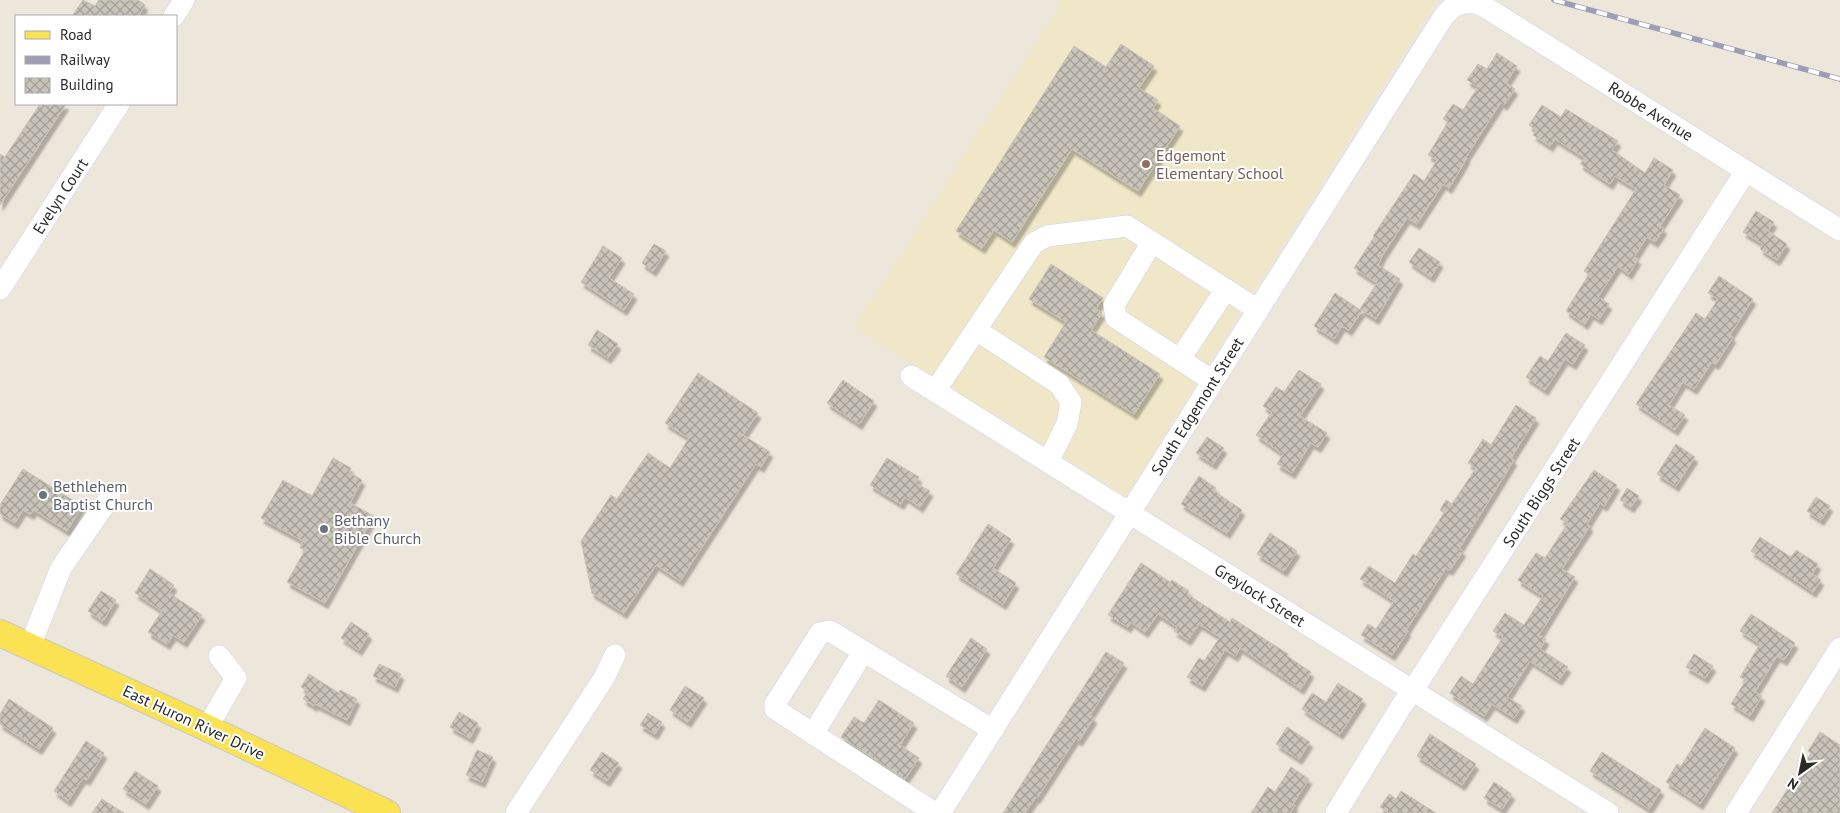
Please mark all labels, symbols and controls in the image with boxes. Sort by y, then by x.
legend [15,15,178,105]
text: Road [60,25,92,44]
text: Railway [60,50,110,69]
text: Building [60,75,114,94]
street label: Robbe Avenue [1605,77,1697,145]
place label: Edgemont Elementary School [1156,145,1284,183]
street label: Evelyn Court [28,154,92,238]
marker: Edgemont Elementary School [1140,158,1152,170]
street label: South Edgemont Street [1146,333,1248,479]
street label: South Biggs Street [1498,433,1584,551]
place label: Bethlehem Baptist Church [53,476,153,514]
marker: Bethlehem Baptist Church [37,489,49,501]
place label: Bethany Bible Church [334,510,421,548]
marker: Bethany Bible Church [318,523,330,535]
street label: Greylock Street [1211,559,1310,631]
street label: East Huron River Drive [120,680,268,764]
north arrow [1775,748,1825,798]
text: N [1784,774,1802,794]

